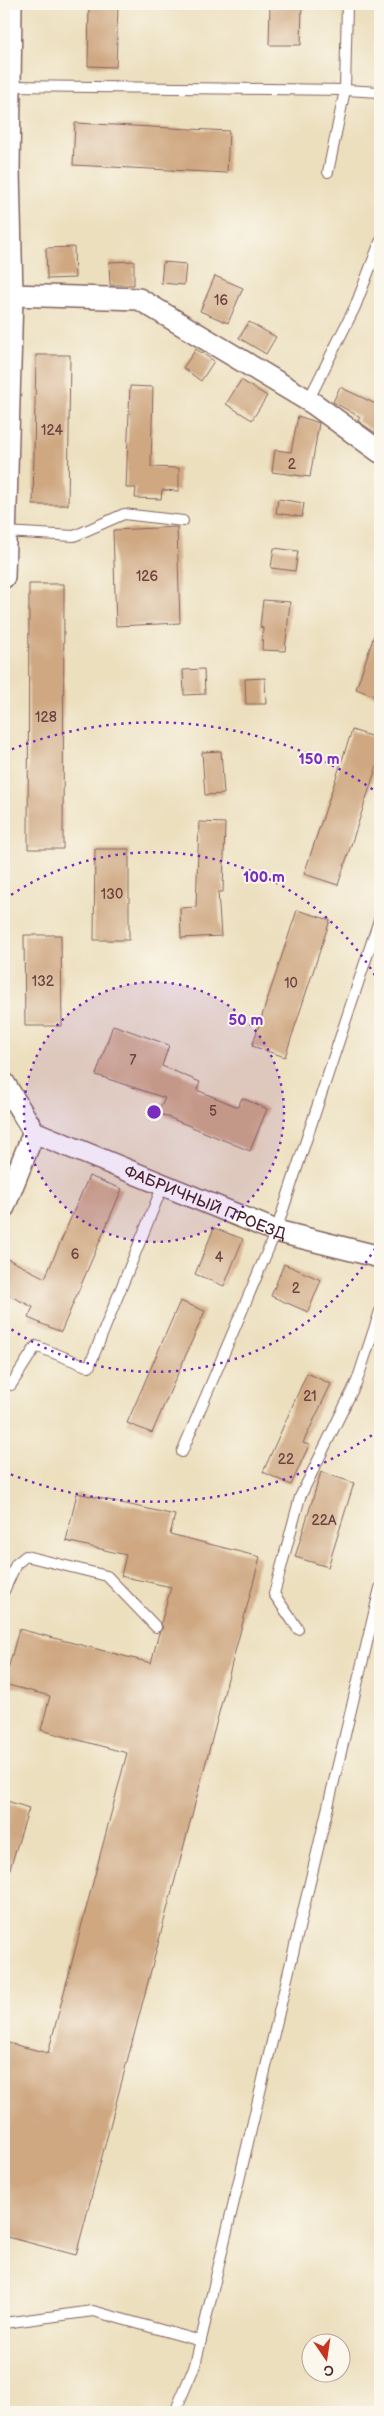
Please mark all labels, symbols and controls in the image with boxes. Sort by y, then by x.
house number: 16 [214,292,228,309]
house number: 124 [41,422,63,439]
house number: 2 [288,456,297,473]
house number: 126 [136,568,159,585]
house number: 128 [35,709,57,726]
text: 150 m [298,750,340,769]
text: 100 m [243,868,285,887]
house number: 130 [101,886,123,903]
house number: 132 [32,973,55,990]
house number: 10 [284,975,298,992]
text: 50 m [229,1011,264,1030]
house number: 7 [130,1052,137,1069]
centre of rings [145,1103,163,1121]
house number: 5 [209,1103,217,1120]
street label: ФАБРИЧНЫЙ ПРОЕЗД [121,1162,288,1244]
house number: 6 [71,1246,80,1263]
house number: 4 [215,1249,224,1266]
house number: 2 [292,1280,301,1297]
house number: 21 [303,1388,317,1405]
house number: 22 [278,1451,295,1468]
house number: 22А [311,1512,337,1529]
north arrow [302,2334,352,2384]
text: С [322,2361,335,2380]

